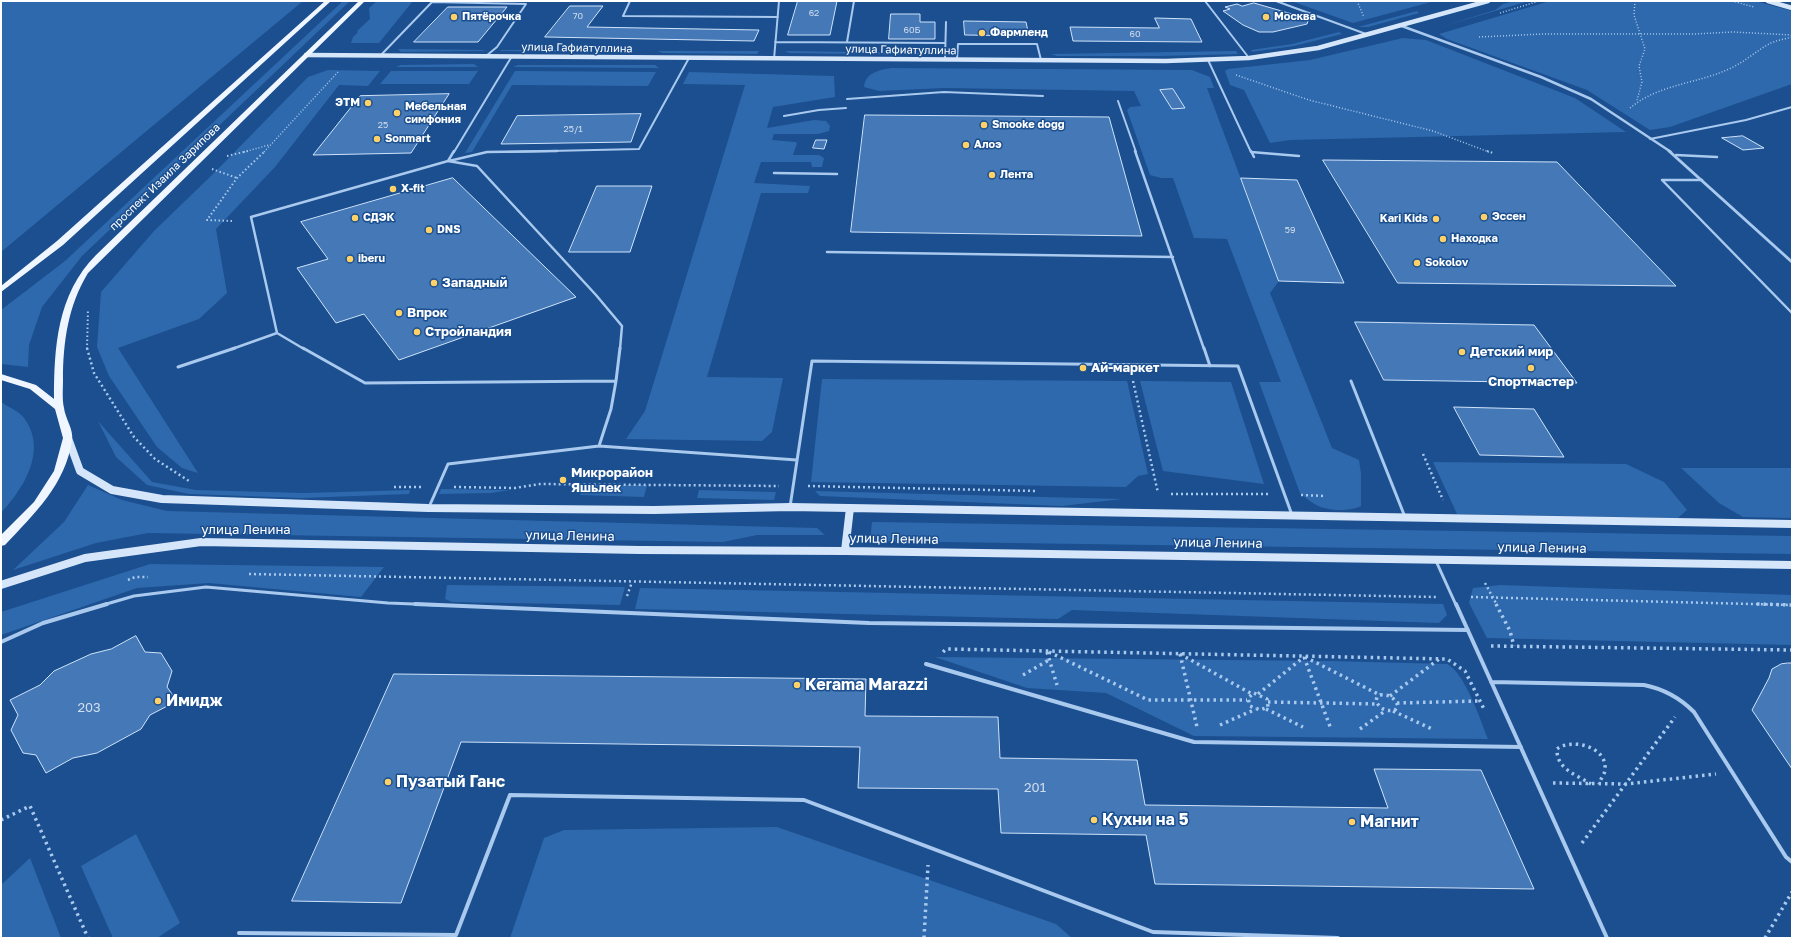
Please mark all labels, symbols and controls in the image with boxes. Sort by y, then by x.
house number: 62 [809,8,819,18]
place label: Пятёрочка [462,10,521,24]
place label: Москва [1274,10,1316,24]
house number: 70 [573,11,583,21]
marker: Пятёрочка [449,12,459,22]
marker: Москва [1261,12,1271,22]
house number: 60Б [903,25,921,35]
place label: Фармленд [990,26,1048,40]
marker: Фармленд [977,28,987,38]
house number: 60 [1129,29,1141,39]
street label: улица Гафиатуллина [521,40,633,56]
street label: улица Гафиатуллина [845,42,957,58]
place label: ЭТМ [335,96,360,110]
marker: ЭТМ [363,98,373,108]
place label: Мебельная симфония [405,100,466,126]
marker: Мебельная симфония [392,108,402,118]
place label: Smooke dogg [992,118,1064,132]
house number: 25 [378,120,388,130]
marker: Smooke dogg [979,120,989,130]
street label: проспект Изаила Зарипова [107,121,223,233]
house number: 25/1 [563,124,583,134]
place label: Sonmart [385,132,431,146]
marker: Sonmart [372,134,382,144]
place label: Алоэ [974,138,1002,152]
marker: Алоэ [961,140,971,150]
place label: Лента [1000,168,1033,182]
marker: Лента [987,170,997,180]
place label: X-fit [401,182,425,196]
marker: X-fit [388,184,398,194]
place label: Эссен [1492,210,1526,224]
place label: СДЭК [363,211,395,225]
place label: Kari Kids [1380,212,1428,226]
marker: Эссен [1479,212,1489,222]
marker: СДЭК [350,213,360,223]
marker: Kari Kids [1431,214,1441,224]
place label: DNS [437,223,461,237]
marker: DNS [424,225,434,235]
house number: 59 [1285,225,1295,235]
place label: Находка [1451,232,1498,246]
marker: Находка [1438,234,1448,244]
place label: iberu [358,252,385,266]
marker: iberu [345,254,355,264]
place label: Sokolov [1425,256,1468,270]
marker: Sokolov [1412,258,1422,268]
place label: Западный [442,275,507,291]
marker: Западный [429,278,439,288]
place label: Впрок [407,305,447,321]
marker: Впрок [394,308,404,318]
place label: Стройландия [425,324,512,340]
marker: Стройландия [412,327,422,337]
place label: Детский мир [1470,344,1553,360]
marker: Детский мир [1457,347,1467,357]
place label: Ай-маркет [1091,360,1160,376]
marker: Ай-маркет [1078,363,1088,373]
marker: Спортмастер [1526,363,1536,373]
place label: Спортмастер [1488,374,1574,390]
place label: Микрорайон Яшьлек [571,465,653,496]
marker: Микрорайон Яшьлек [558,475,568,485]
street label: улица Ленина [201,522,291,538]
street label: улица Ленина [525,527,615,545]
street label: улица Ленина [849,530,939,548]
street label: улица Ленина [1173,534,1263,552]
street label: улица Ленина [1497,539,1587,557]
place label: Kerama Marazzi [805,675,928,695]
marker: Kerama Marazzi [792,680,802,690]
place label: Имидж [166,691,223,711]
marker: Имидж [153,696,163,706]
house number: 203 [77,700,101,716]
place label: Пузатый Ганс [396,772,505,792]
marker: Пузатый Ганс [383,777,393,787]
house number: 201 [1024,780,1046,796]
place label: Кухни на 5 [1102,810,1189,830]
place label: Магнит [1360,812,1419,832]
marker: Кухни на 5 [1089,815,1099,825]
marker: Магнит [1347,817,1357,827]

